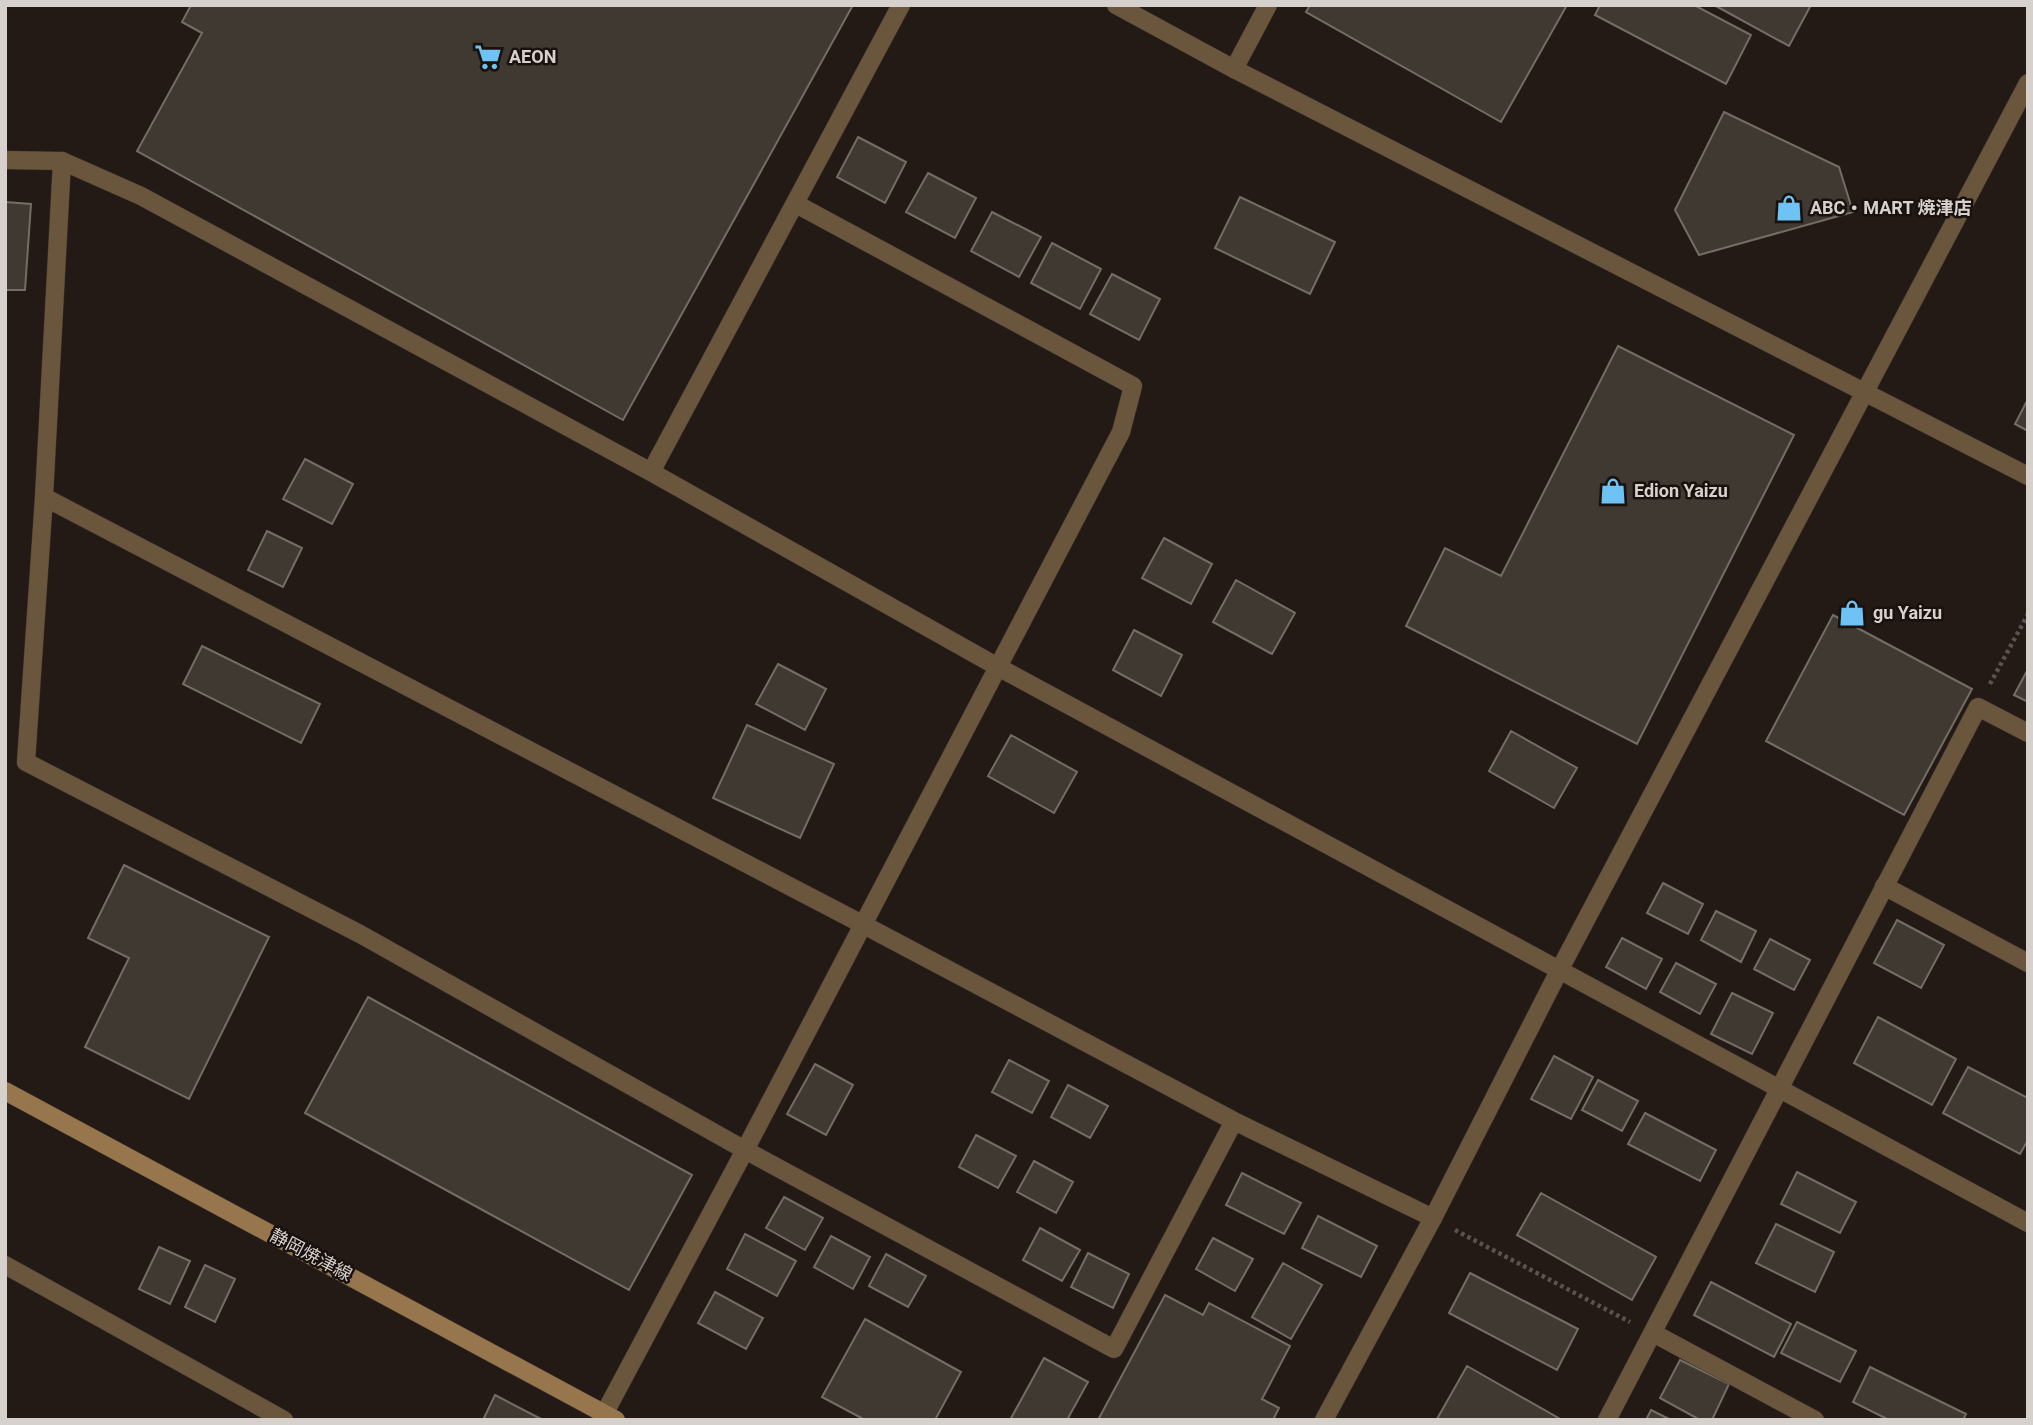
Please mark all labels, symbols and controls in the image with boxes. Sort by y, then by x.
supermarket icon: AEON [473,42,503,72]
place label: AEON [509,46,556,67]
shop icon: ABC・MART 焼津店 [1774,193,1804,223]
place label: ABC・MART 焼津店 [1810,197,1972,218]
shop icon: Edion Yaizu [1598,476,1628,506]
place label: Edion Yaizu [1634,480,1728,501]
shop icon: gu Yaizu [1837,598,1867,628]
place label: gu Yaizu [1873,602,1942,623]
street label: 静岡焼津線 [267,1224,356,1285]

